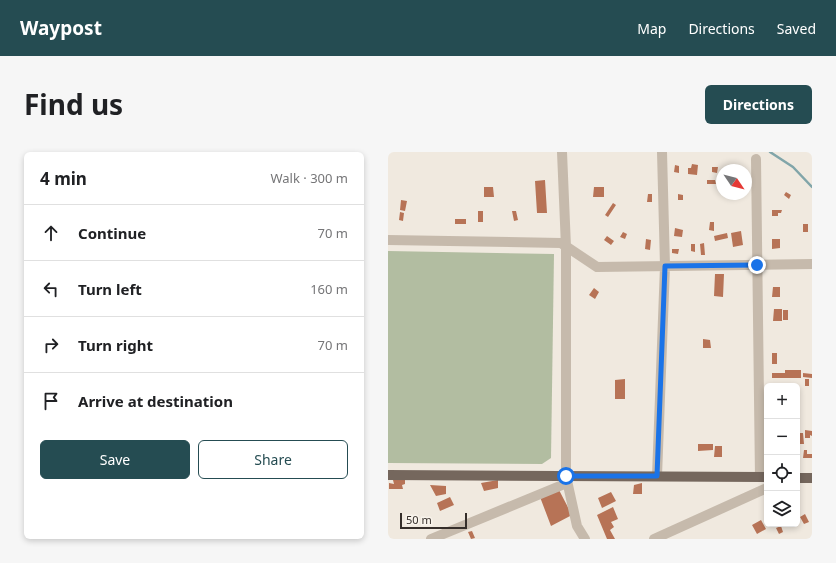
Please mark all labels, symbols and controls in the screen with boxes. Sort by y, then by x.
text: Waypost [20,15,102,41]
text: Map [637,19,666,38]
text: Directions [688,19,755,38]
text: Saved [777,19,816,38]
text: Find us [24,85,123,123]
button: Directions [705,85,812,124]
north arrow [716,164,752,200]
text: 4 min [40,167,87,190]
text: Walk · 300 m [270,169,348,187]
icon: ahead [40,222,62,244]
text: Continue [78,223,146,243]
text: 70 m [318,224,348,242]
route end [748,256,766,274]
icon: left [40,278,62,300]
text: Turn left [78,279,142,299]
text: 160 m [310,280,348,298]
icon: right [40,334,62,356]
text: Turn right [78,335,153,355]
text: 70 m [318,336,348,354]
map controls [764,383,800,527]
button: + [764,383,800,419]
icon: arrive [40,390,62,412]
text: Arrive at destination [78,391,233,411]
button: − [764,419,800,455]
button: Save [40,440,190,479]
button: Share [198,440,348,479]
button: locate [764,455,800,491]
route start [557,467,575,485]
button: layers [764,491,800,527]
scale bar [400,511,467,530]
text: 50 m [406,512,432,527]

